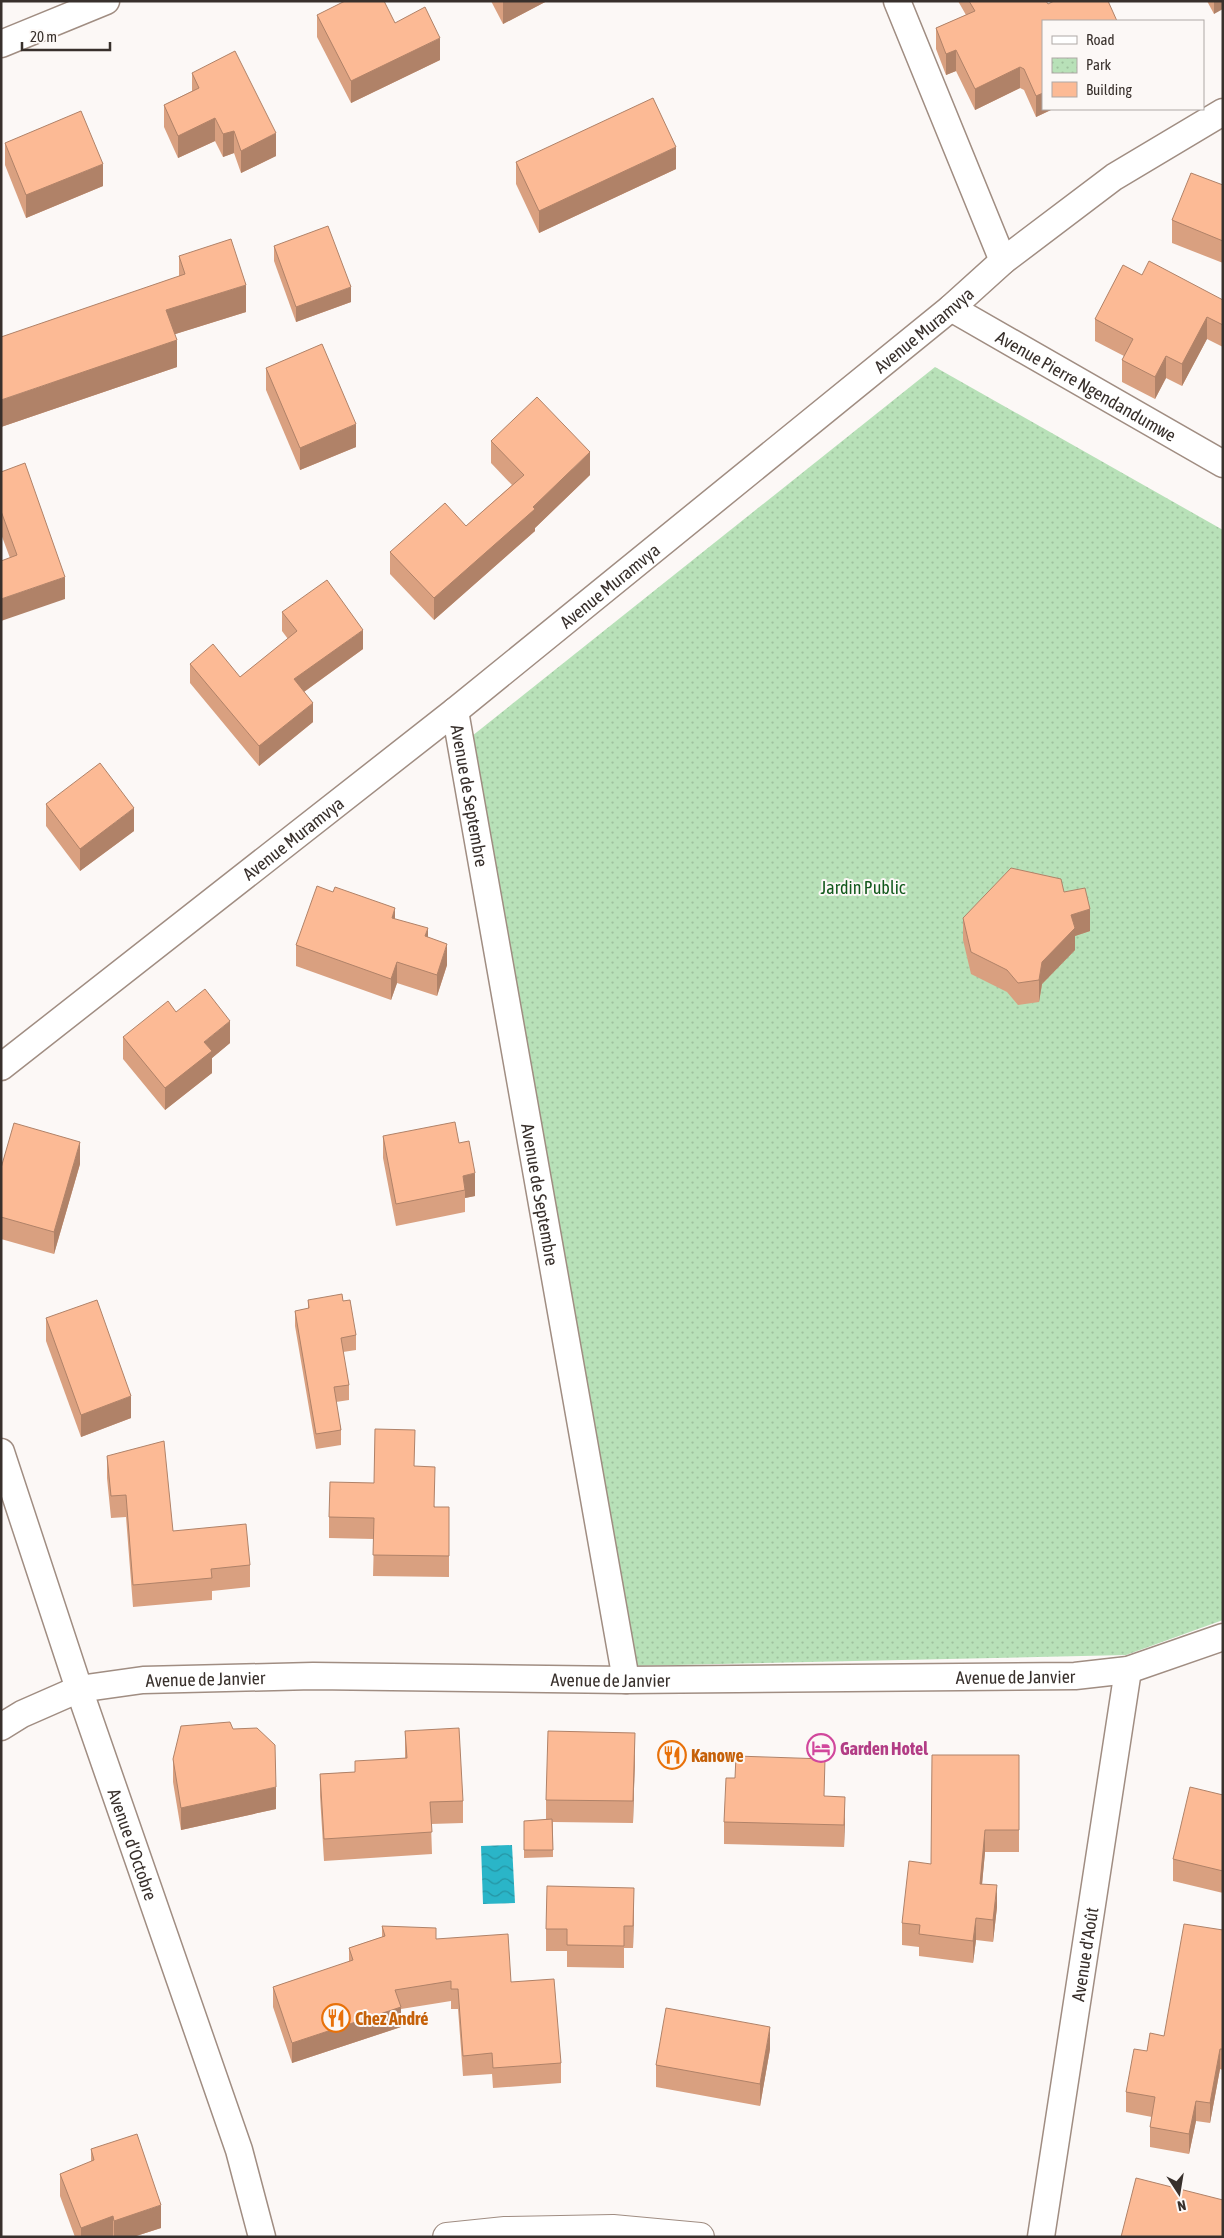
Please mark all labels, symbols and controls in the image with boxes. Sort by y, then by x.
scale bar [22,20,110,52]
legend [1042,20,1204,110]
text: 20 m [30,28,57,45]
text: Road [1086,31,1115,48]
text: Park [1086,56,1111,73]
text: Building [1086,81,1132,98]
street label: Avenue Muramvya [870,283,977,377]
street label: Avenue Pierre Ngendandumwe [993,326,1180,445]
street label: Avenue Muramvya [555,539,664,632]
street label: Avenue de Septembre [447,723,493,868]
street label: Avenue Muramvya [238,792,348,884]
park label: Jardin Public [821,877,906,898]
street label: Avenue de Septembre [517,1122,563,1267]
street label: Avenue de Janvier [956,1665,1076,1688]
street label: Avenue de Janvier [145,1667,266,1690]
street label: Avenue de Janvier [550,1669,671,1691]
hotel icon: Garden Hotel [806,1733,836,1763]
place label: Garden Hotel [840,1738,928,1759]
restaurant icon: Kanowe [657,1740,687,1770]
place label: Kanowe [691,1745,744,1766]
street label: Avenue d'Octobre [104,1786,162,1903]
street label: Avenue d'Août [1067,1906,1102,2003]
restaurant icon: Chez André [321,2003,351,2033]
place label: Chez André [355,2008,429,2029]
north arrow [1154,2168,1204,2218]
text: N [1176,2197,1187,2214]

